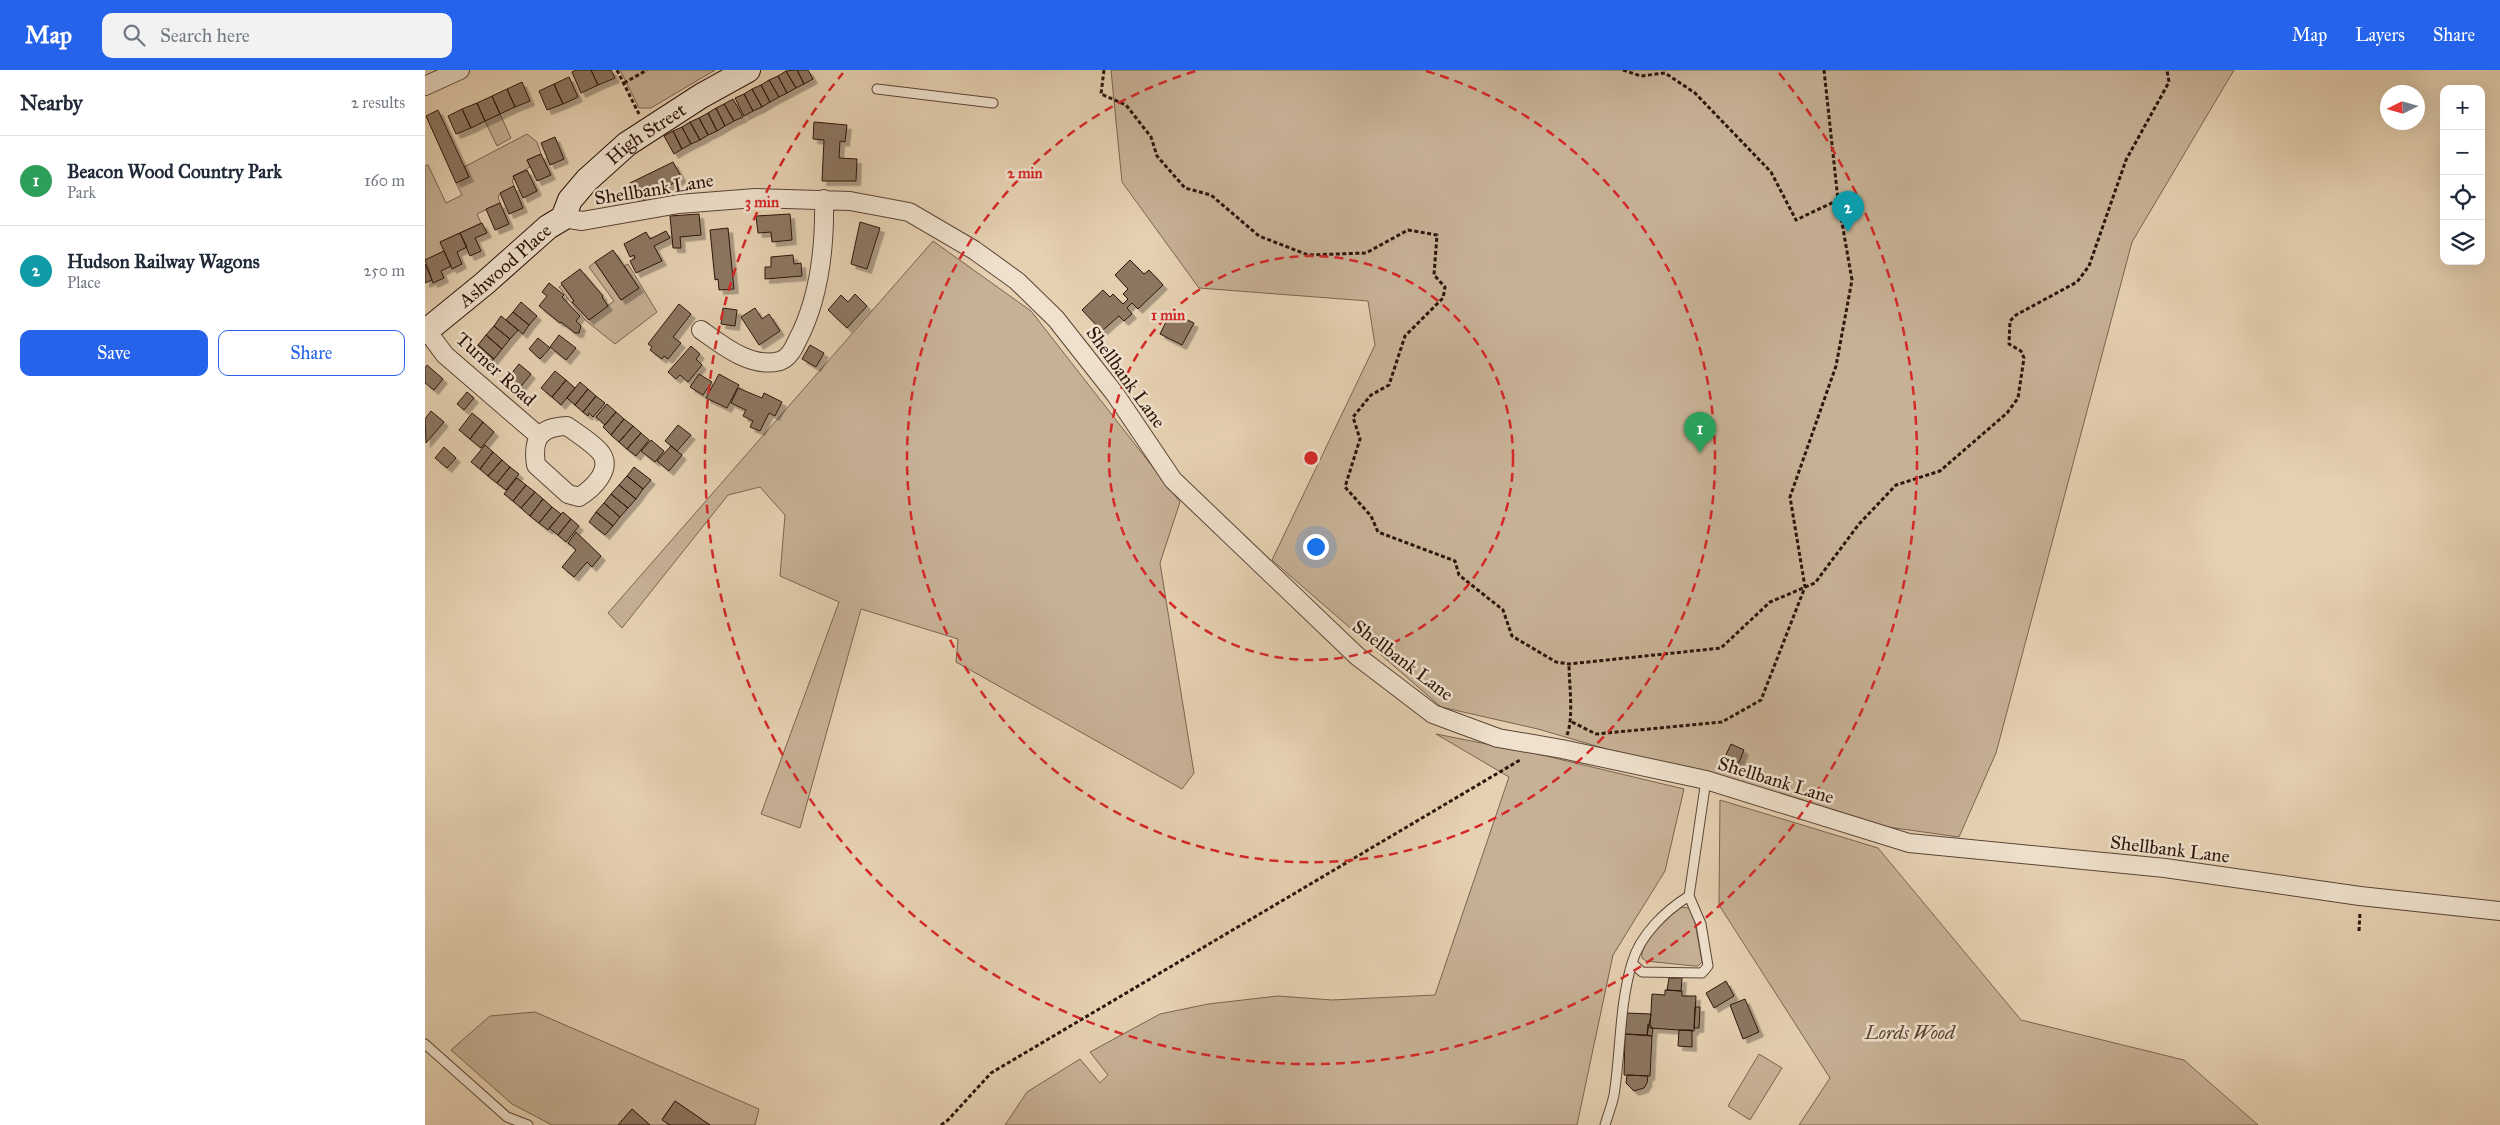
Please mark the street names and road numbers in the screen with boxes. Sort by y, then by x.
street label: High Street [601,97,690,169]
street label: Shellbank Lane [593,168,715,210]
street label: Ashwood Place [453,218,556,312]
street label: Shellbank Lane [1081,322,1171,432]
street label: Turner Road [451,327,541,411]
street label: Shellbank Lane [1348,615,1458,705]
street label: Shellbank Lane [1715,751,1837,809]
street label: Shellbank Lane [2109,830,2231,868]

